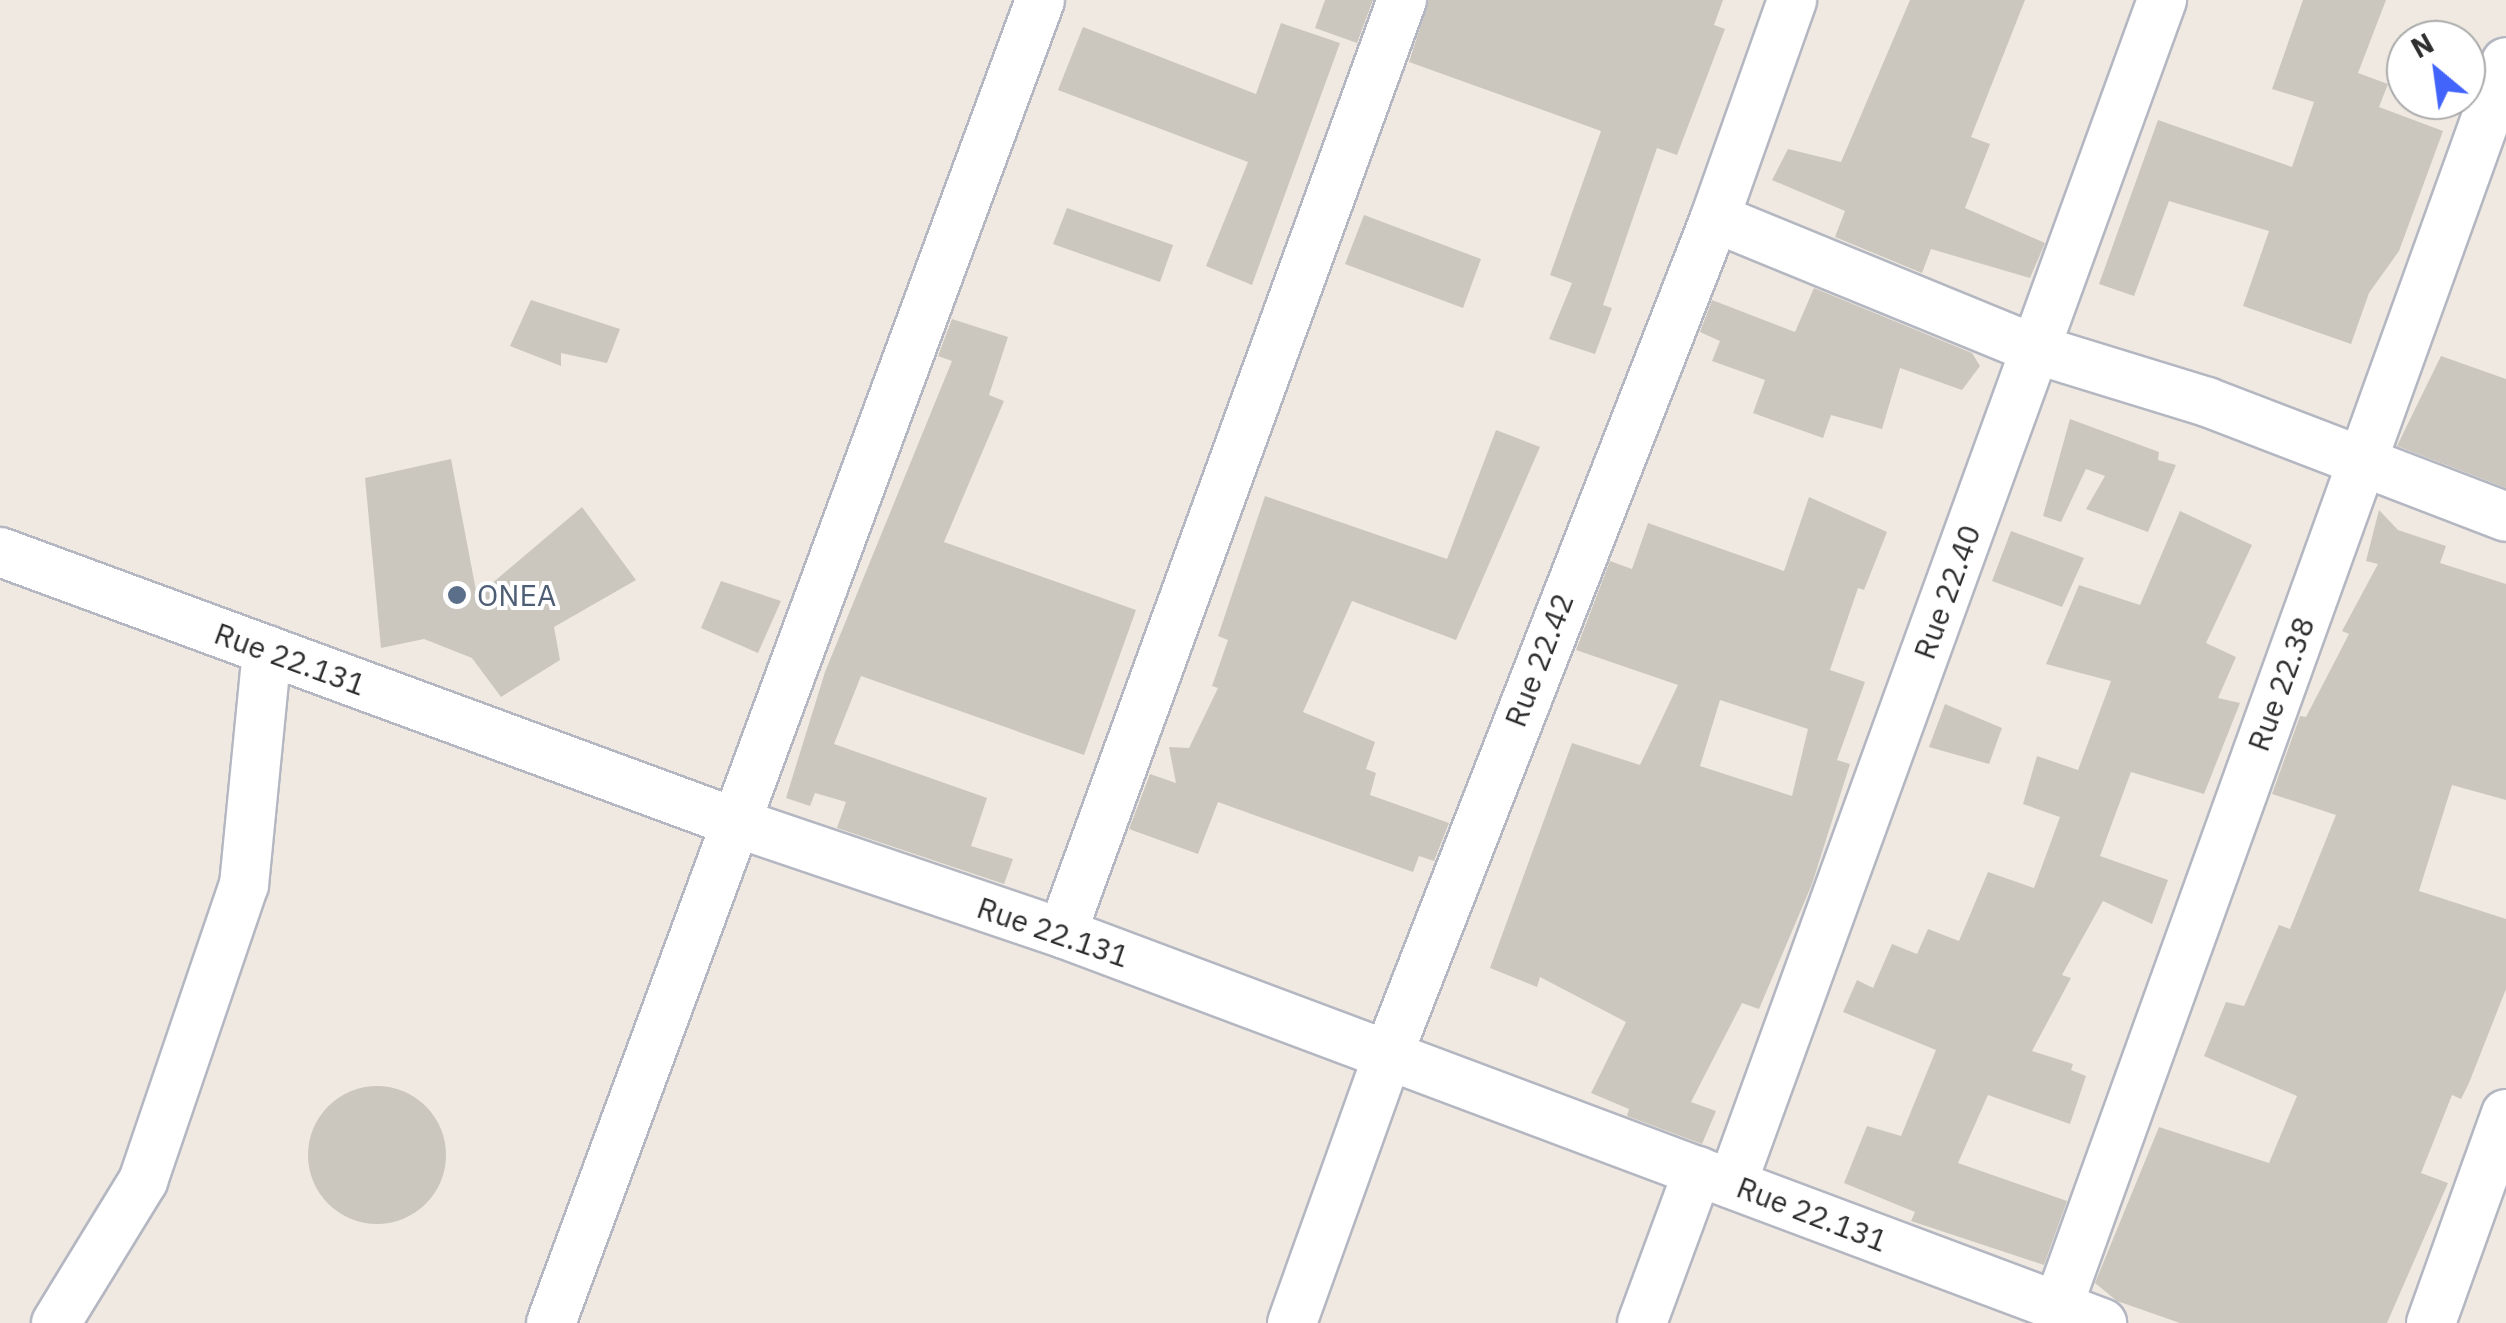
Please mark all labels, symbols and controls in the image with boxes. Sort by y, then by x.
north arrow [2386,20,2486,120]
text: N [2404,24,2440,66]
street label: Rue 22.40 [1906,520,1988,664]
place label: ONEA [477,577,556,613]
marker: ONEA [446,584,468,606]
street label: Rue 22.42 [1497,588,1581,732]
street label: Rue 22.38 [2240,612,2322,756]
street label: Rue 22.131 [210,615,370,703]
street label: Rue 22.131 [972,889,1134,975]
street label: Rue 22.131 [1732,1169,1892,1259]

